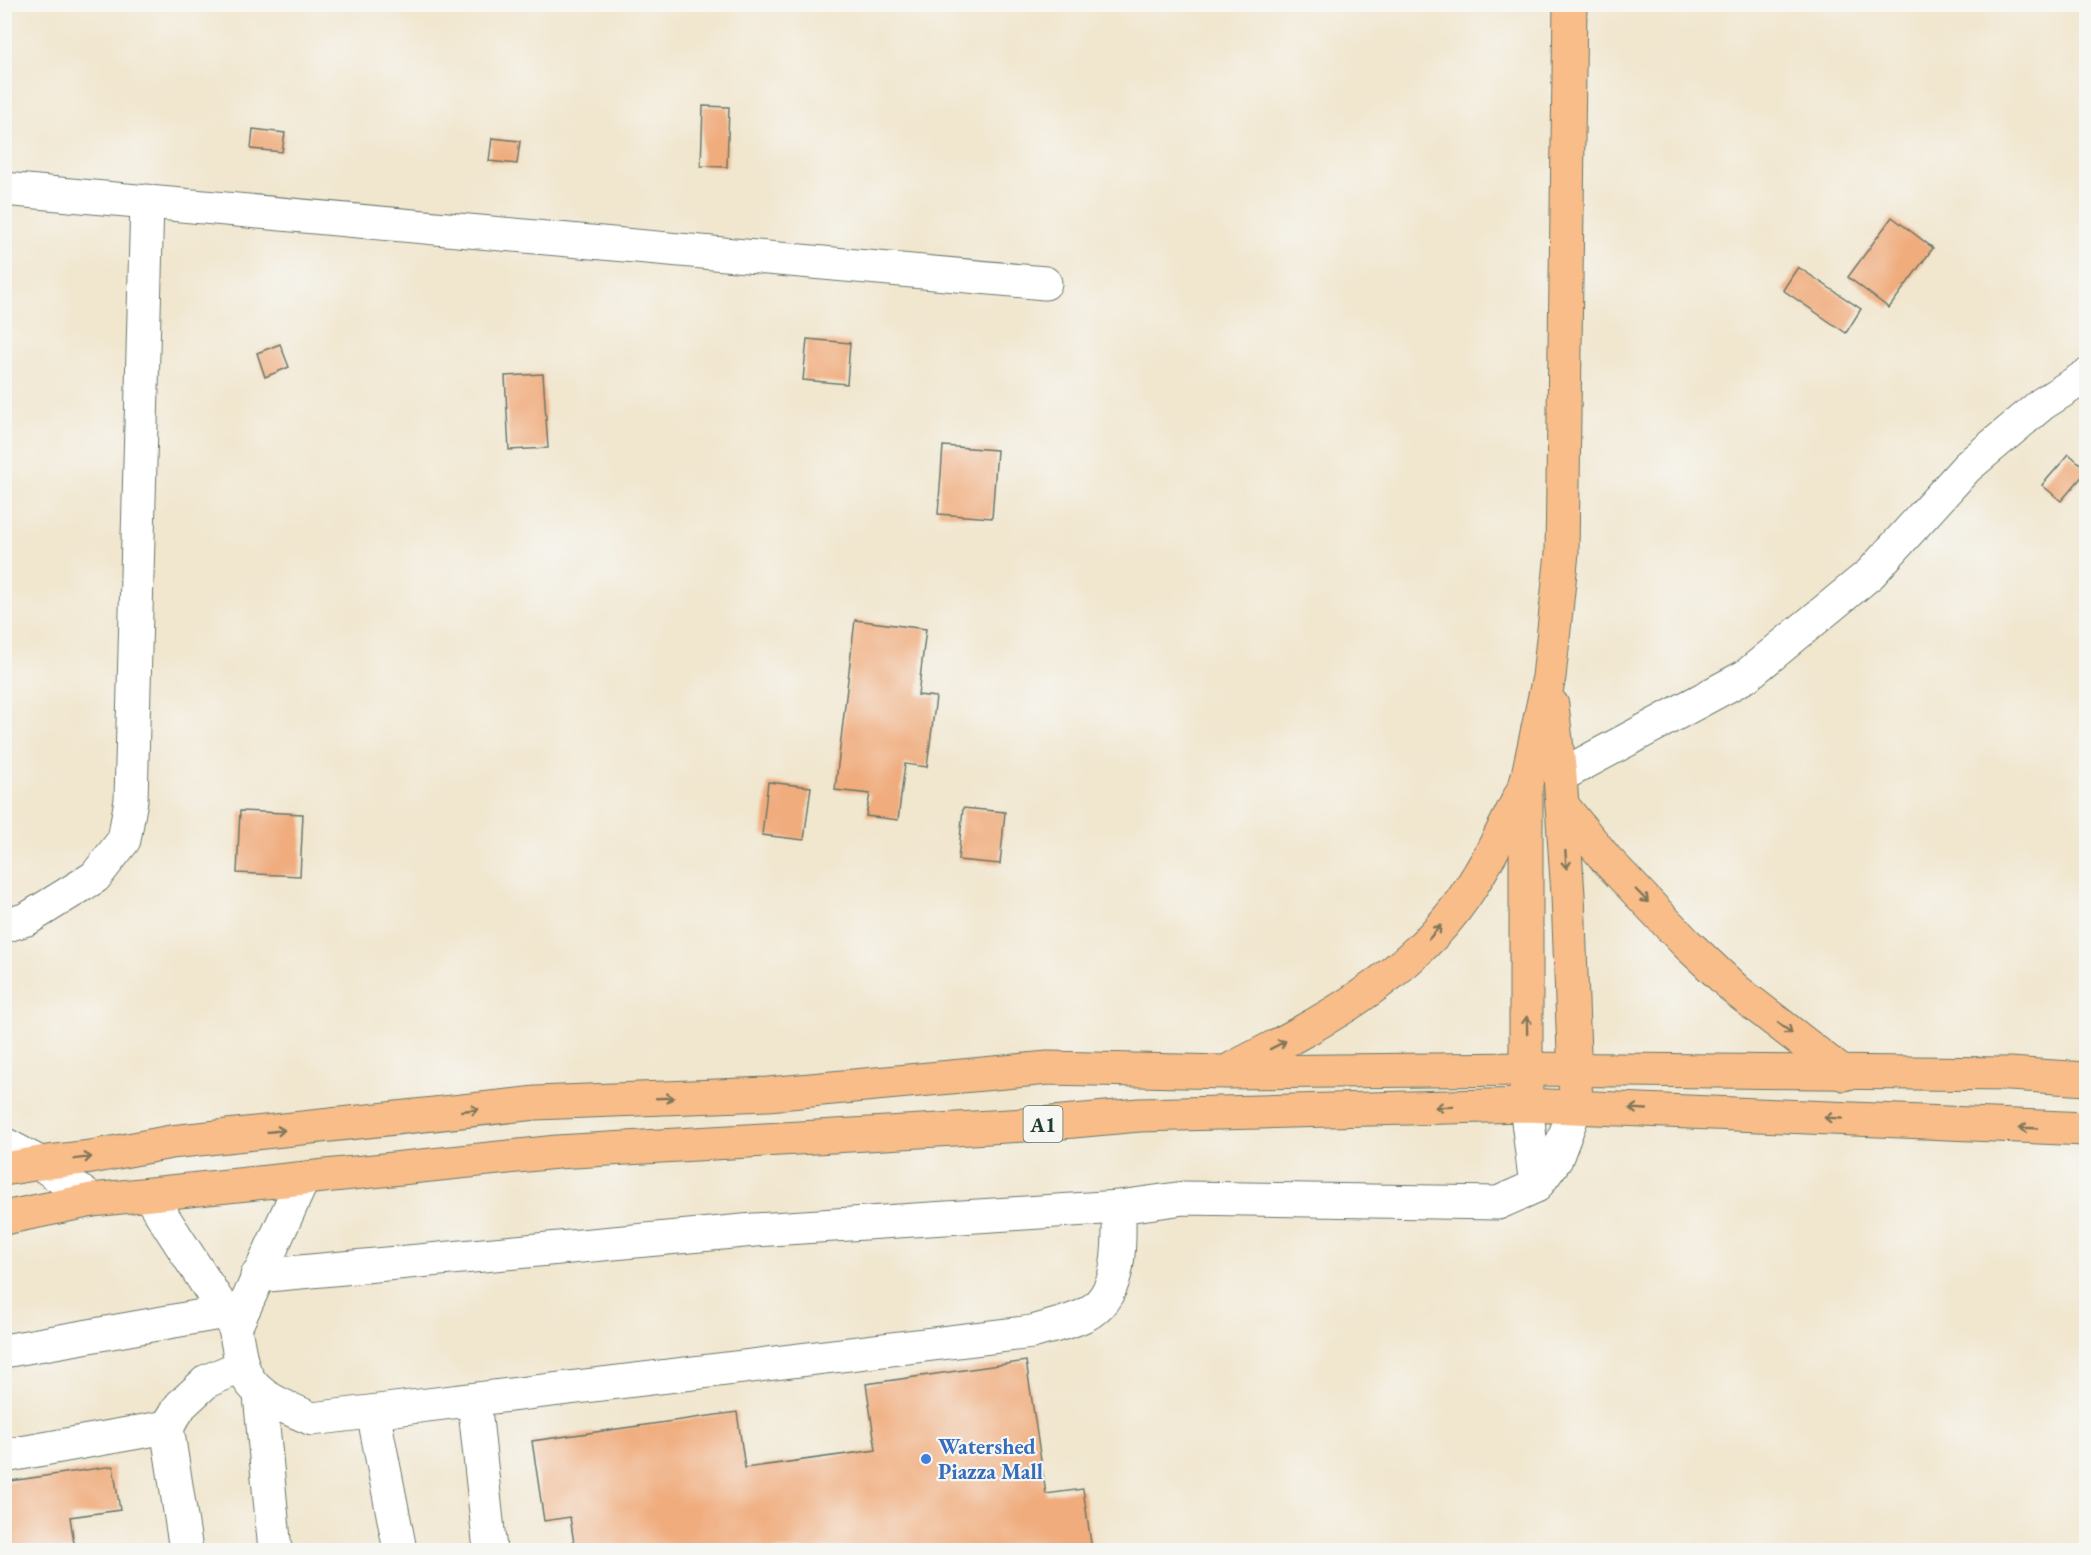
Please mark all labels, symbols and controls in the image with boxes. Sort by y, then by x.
one-way arrow [1560,850,1571,870]
one-way arrow [1635,888,1649,903]
one-way arrow [1428,925,1442,940]
one-way arrow [1521,1016,1533,1036]
one-way arrow [1776,1021,1792,1034]
one-way arrow [1268,1039,1286,1050]
one-way arrow [654,1093,674,1104]
one-way arrow [1434,1101,1454,1113]
one-way arrow [460,1104,479,1115]
one-way arrow [1629,1104,1649,1115]
road number: A1 [1024,1106,1062,1142]
one-way arrow [1824,1113,1844,1124]
one-way arrow [2019,1122,2039,1133]
one-way arrow [266,1125,285,1136]
one-way arrow [73,1152,92,1163]
place label: Watershed Piazza Mall [938,1432,1043,1486]
marker: Watershed Piazza Mall [919,1452,933,1466]

